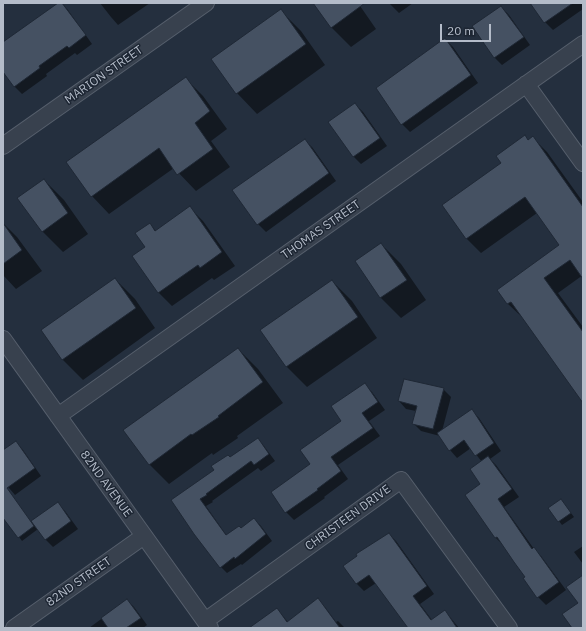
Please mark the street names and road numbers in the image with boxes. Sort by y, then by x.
street label: MARION STREET [62,43,146,107]
street label: THOMAS STREET [279,197,363,263]
street label: 82ND AVENUE [77,448,135,520]
street label: CHRISTEEN DRIVE [302,482,394,554]
street label: 82ND STREET [44,554,114,610]

